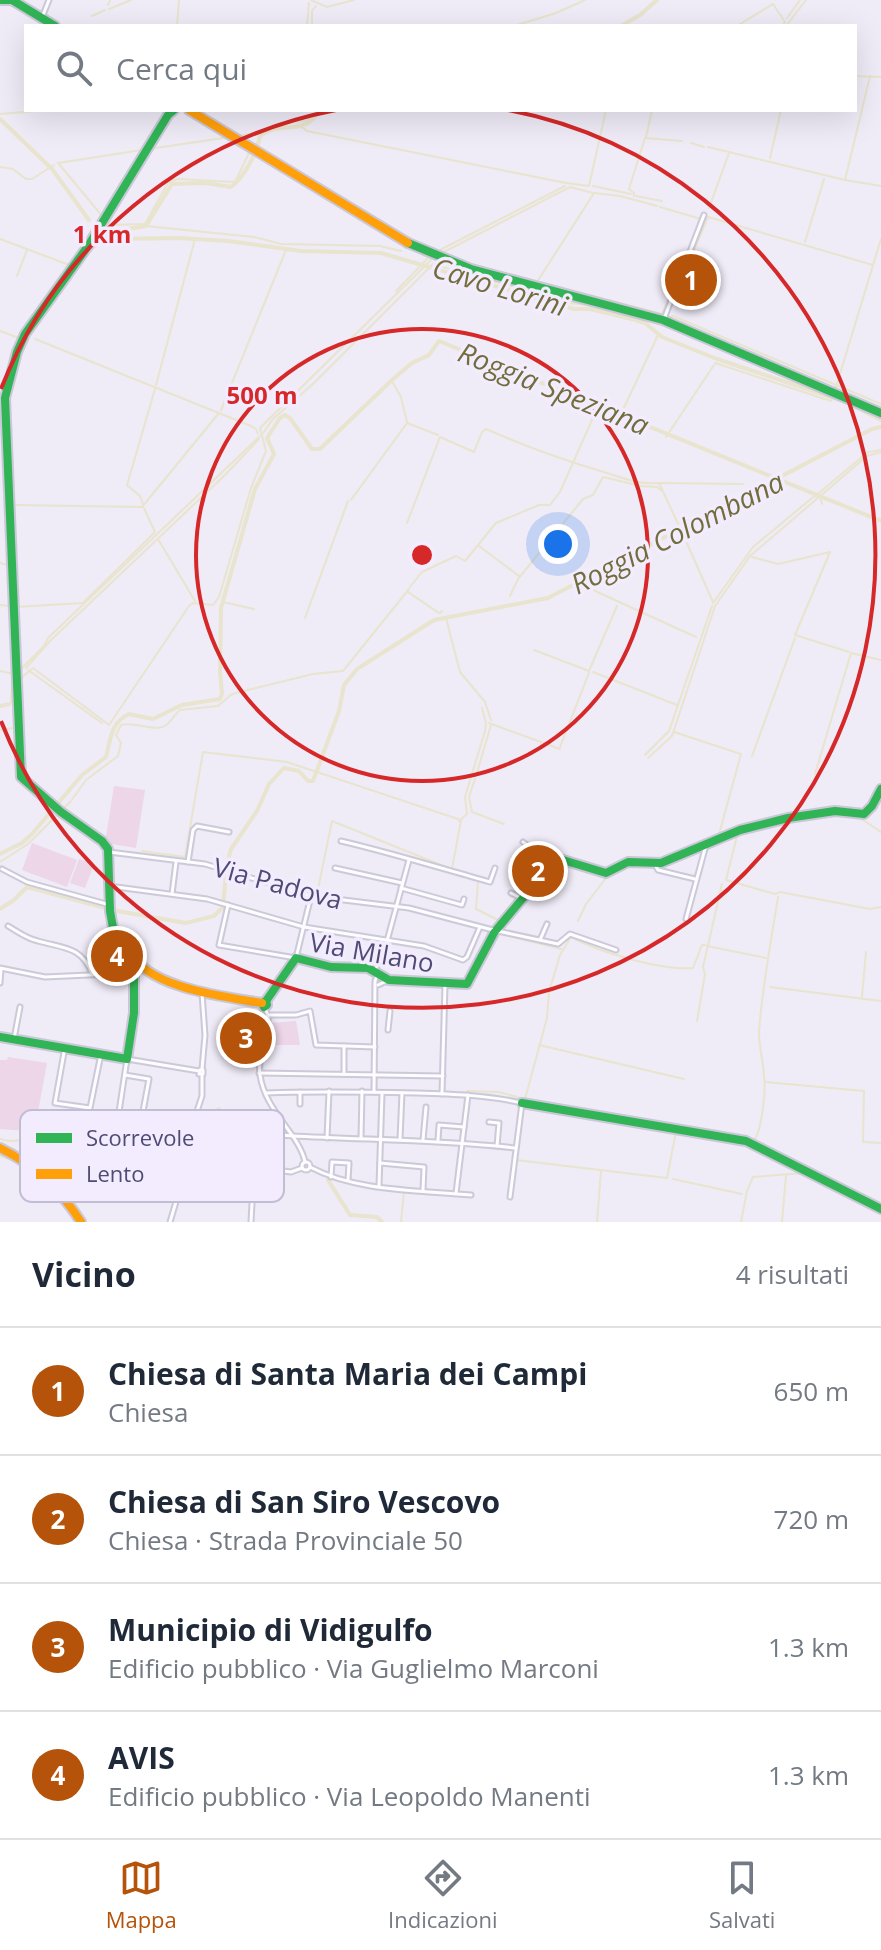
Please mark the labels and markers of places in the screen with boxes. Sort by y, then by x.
pin: 1 [665,250,717,310]
centre of rings [408,541,436,569]
pin: 2 [512,841,564,901]
pin: 4 [91,926,143,986]
pin: 3 [220,1008,272,1068]

